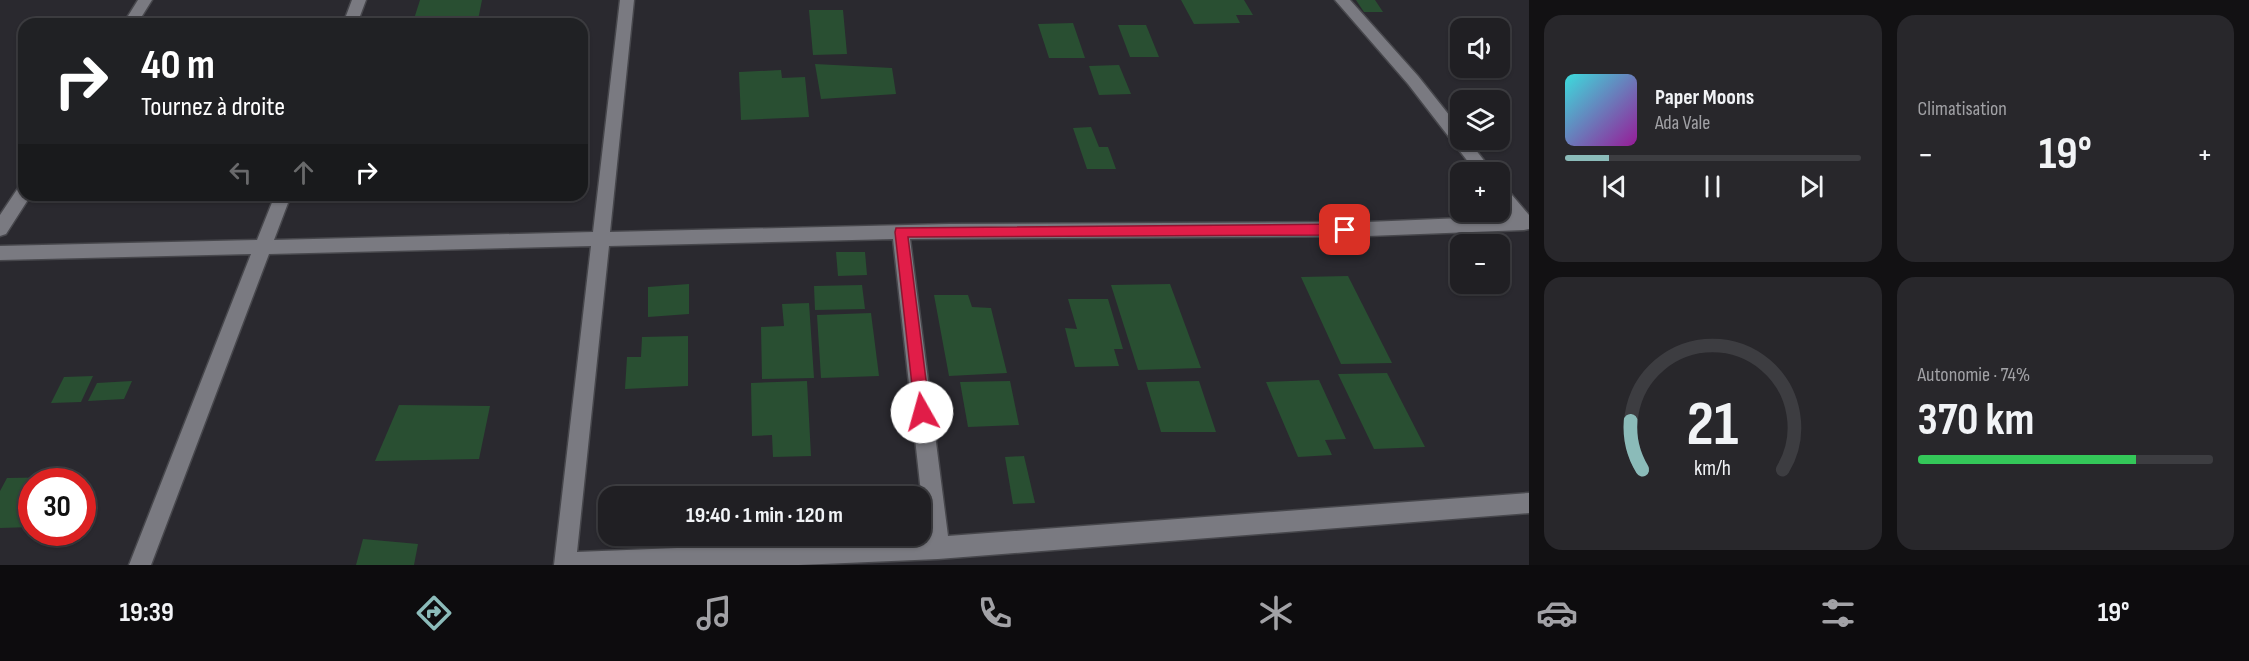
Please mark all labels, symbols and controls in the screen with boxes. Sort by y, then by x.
map controls [1450,18,1510,294]
button: sound [1450,18,1510,78]
text: 40 m [141,40,215,91]
icon: right [42,42,120,120]
text: Paper Moons [1655,84,1754,111]
button: layers [1450,90,1510,150]
text: Tournez à droite [141,91,285,123]
text: Climatisation [1918,97,2007,121]
text: Ada Vale [1655,111,1710,135]
text: 19° [2039,127,2092,182]
text: − [1918,135,1934,175]
text: + [2197,135,2213,175]
icon: left [224,156,257,189]
icon: ahead [287,156,320,189]
icon: right [350,156,383,189]
button: + [1450,162,1510,222]
icon: previous [1598,170,1631,203]
icon: pause [1696,170,1729,203]
icon: next [1795,170,1828,203]
pin [1319,204,1370,255]
icon: arrive [1328,213,1361,246]
button: − [1450,234,1510,294]
text: Autonomie · 74% [1918,363,2030,387]
position arrow [890,380,954,444]
text: 21 [1687,388,1739,463]
text: 370 km [1918,393,2034,448]
text: km/h [1694,457,1731,482]
speed limit sign: 30 [18,468,96,546]
text: 19:40 · 1 min · 120 m [686,502,843,529]
icon: directions [413,592,455,634]
icon: music [693,592,735,634]
icon: phone [974,592,1016,634]
icon: climate [1255,592,1297,634]
icon: car [1536,592,1578,634]
icon: filters [1817,592,1859,634]
text: 19:39 [119,597,174,629]
text: 19° [2098,597,2129,629]

